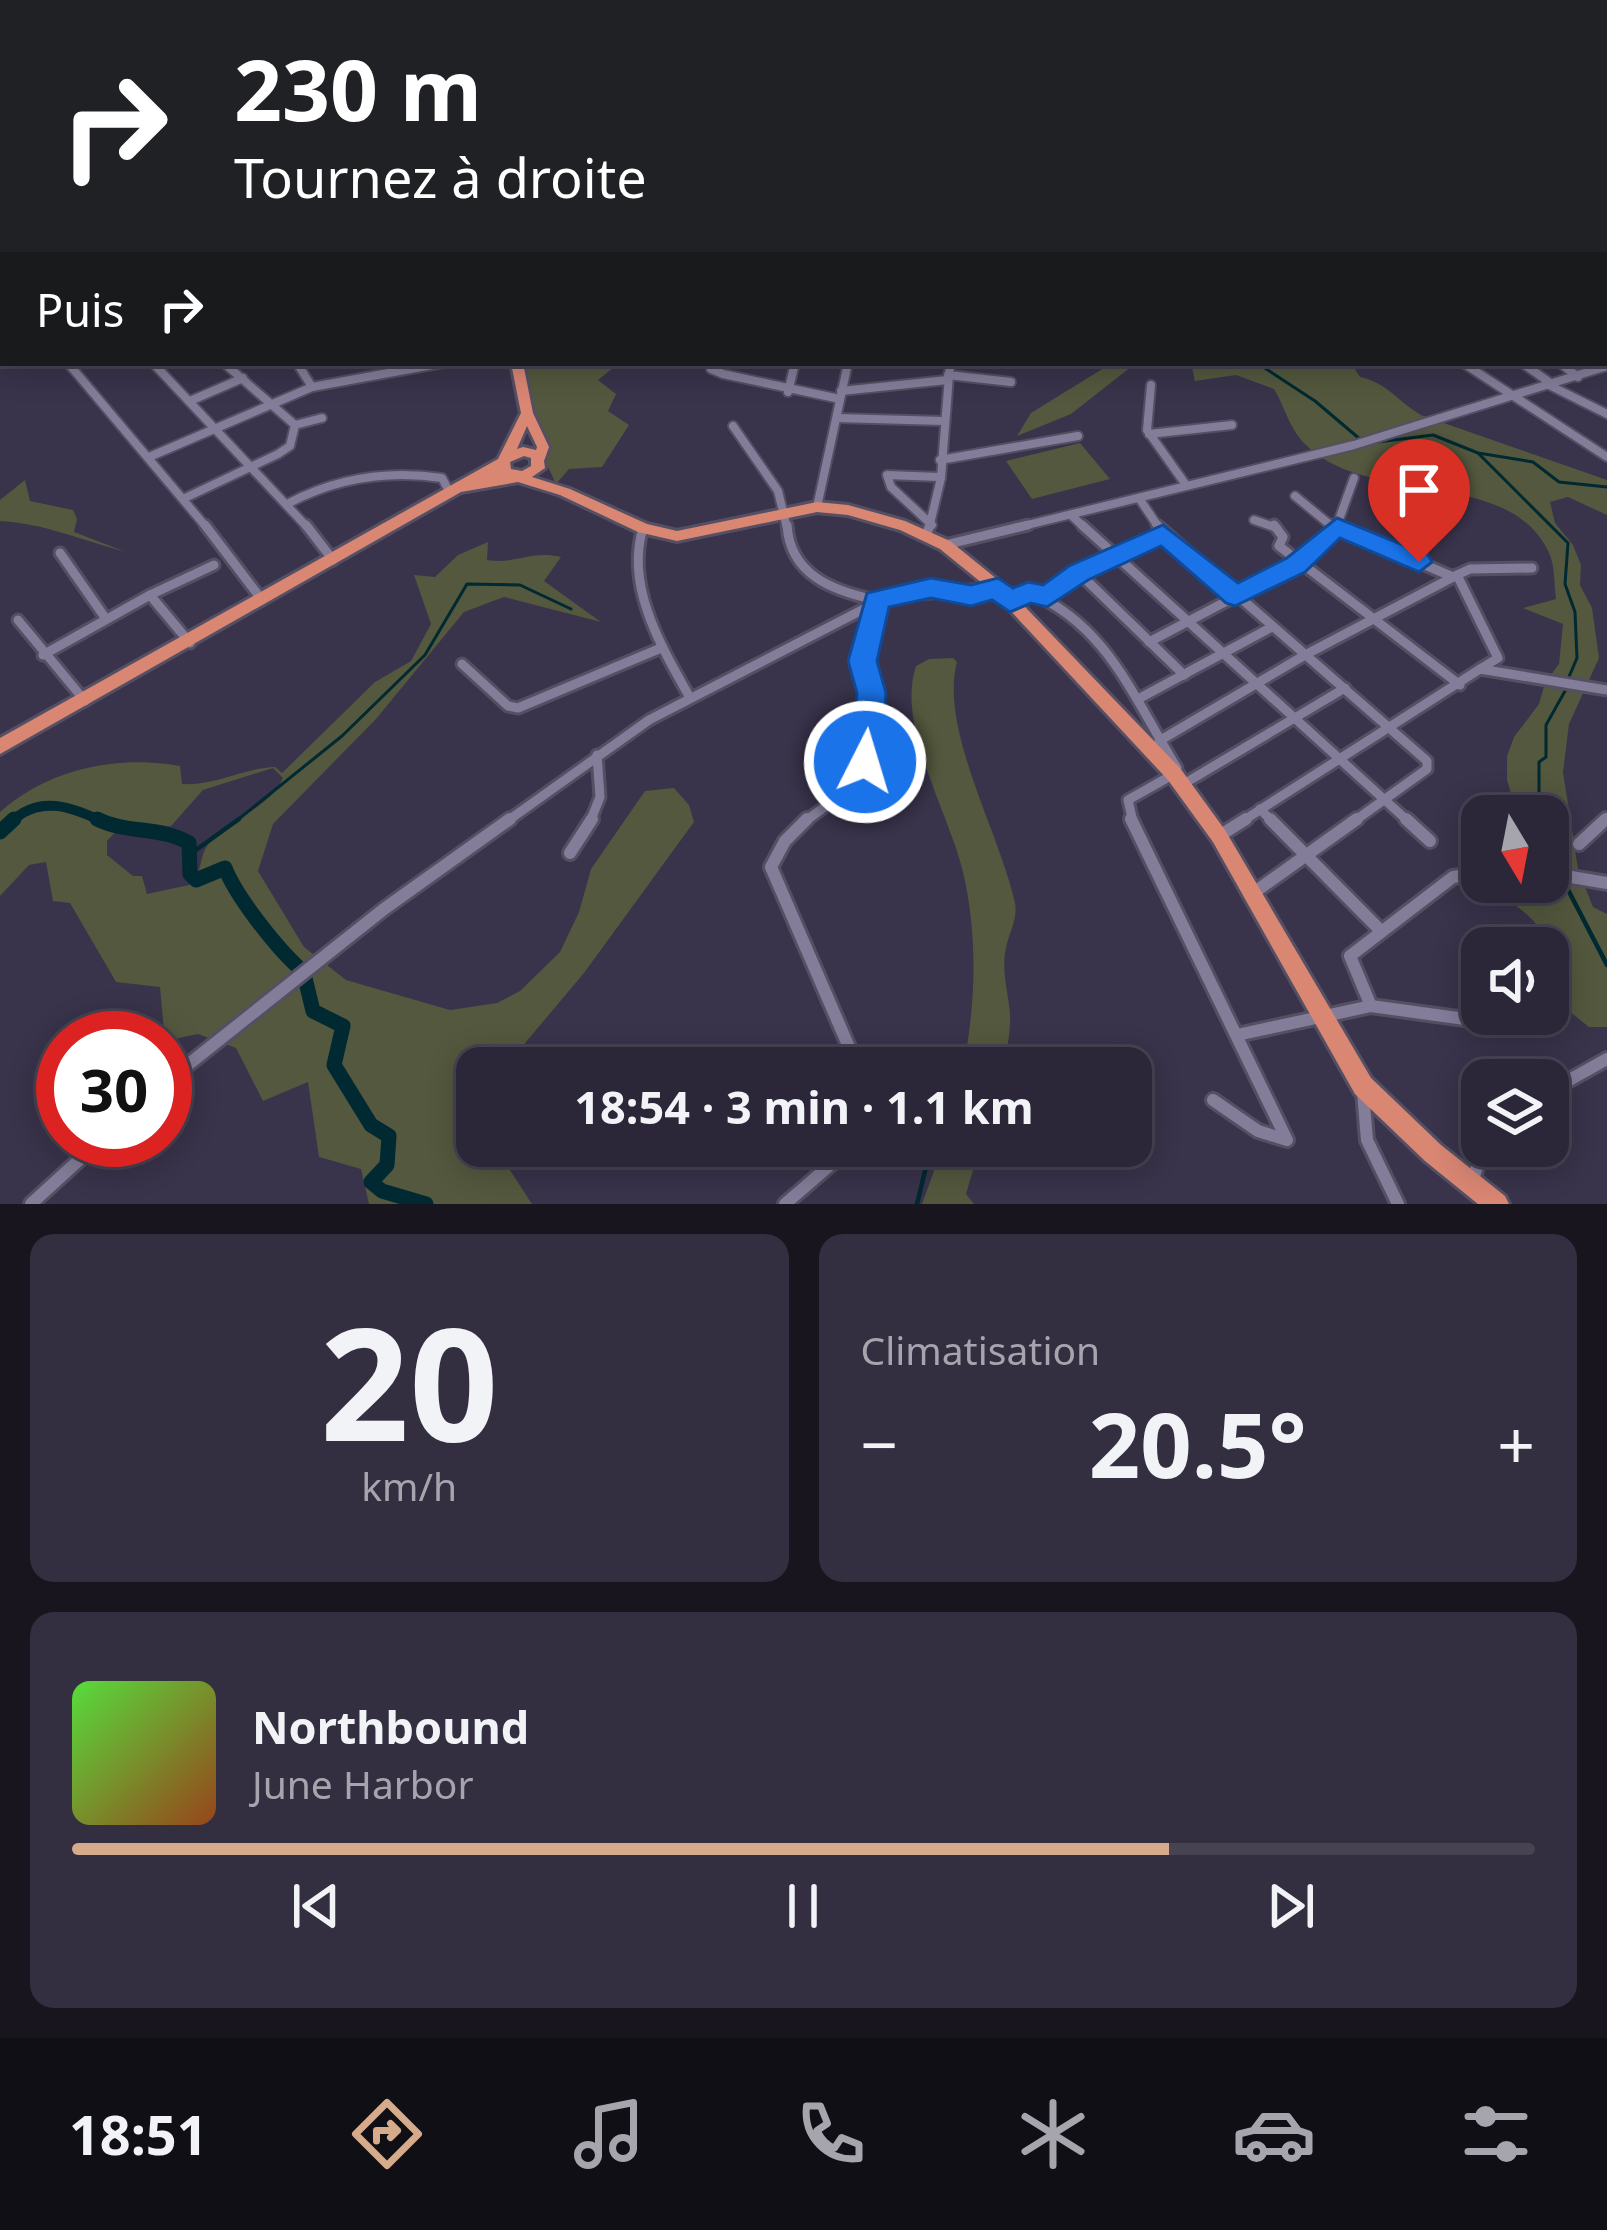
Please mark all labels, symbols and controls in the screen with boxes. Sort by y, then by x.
text: 230 m [234,31,482,146]
icon: right [36,48,192,204]
text: Tournez à droite [234,140,647,214]
icon: right [148,276,214,342]
text: Puis [36,279,124,340]
pin [1368,439,1470,562]
icon: arrive [1386,457,1452,523]
position arrow [802,699,928,825]
north arrow [1461,795,1569,903]
map controls [1461,795,1569,1167]
button: sound [1461,927,1569,1035]
speed limit sign: 30 [36,1011,192,1167]
button: layers [1461,1059,1569,1167]
text: 18:54 · 3 min · 1.1 km [574,1076,1034,1137]
text: 20 [320,1274,498,1487]
text: Climatisation [861,1323,1100,1376]
text: 20.5° [1089,1382,1307,1504]
text: − [861,1398,898,1488]
text: + [1497,1398,1535,1488]
text: km/h [361,1459,457,1512]
text: Northbound [252,1696,529,1757]
text: June Harbor [252,1757,474,1810]
icon: previous [283,1873,349,1939]
icon: pause [770,1873,836,1939]
icon: next [1258,1873,1324,1939]
icon: directions [345,2092,429,2176]
icon: music [567,2092,651,2176]
icon: phone [789,2092,873,2176]
icon: climate [1011,2092,1095,2176]
icon: car [1232,2092,1316,2176]
icon: filters [1454,2092,1538,2176]
text: 18:51 [69,2097,208,2171]

